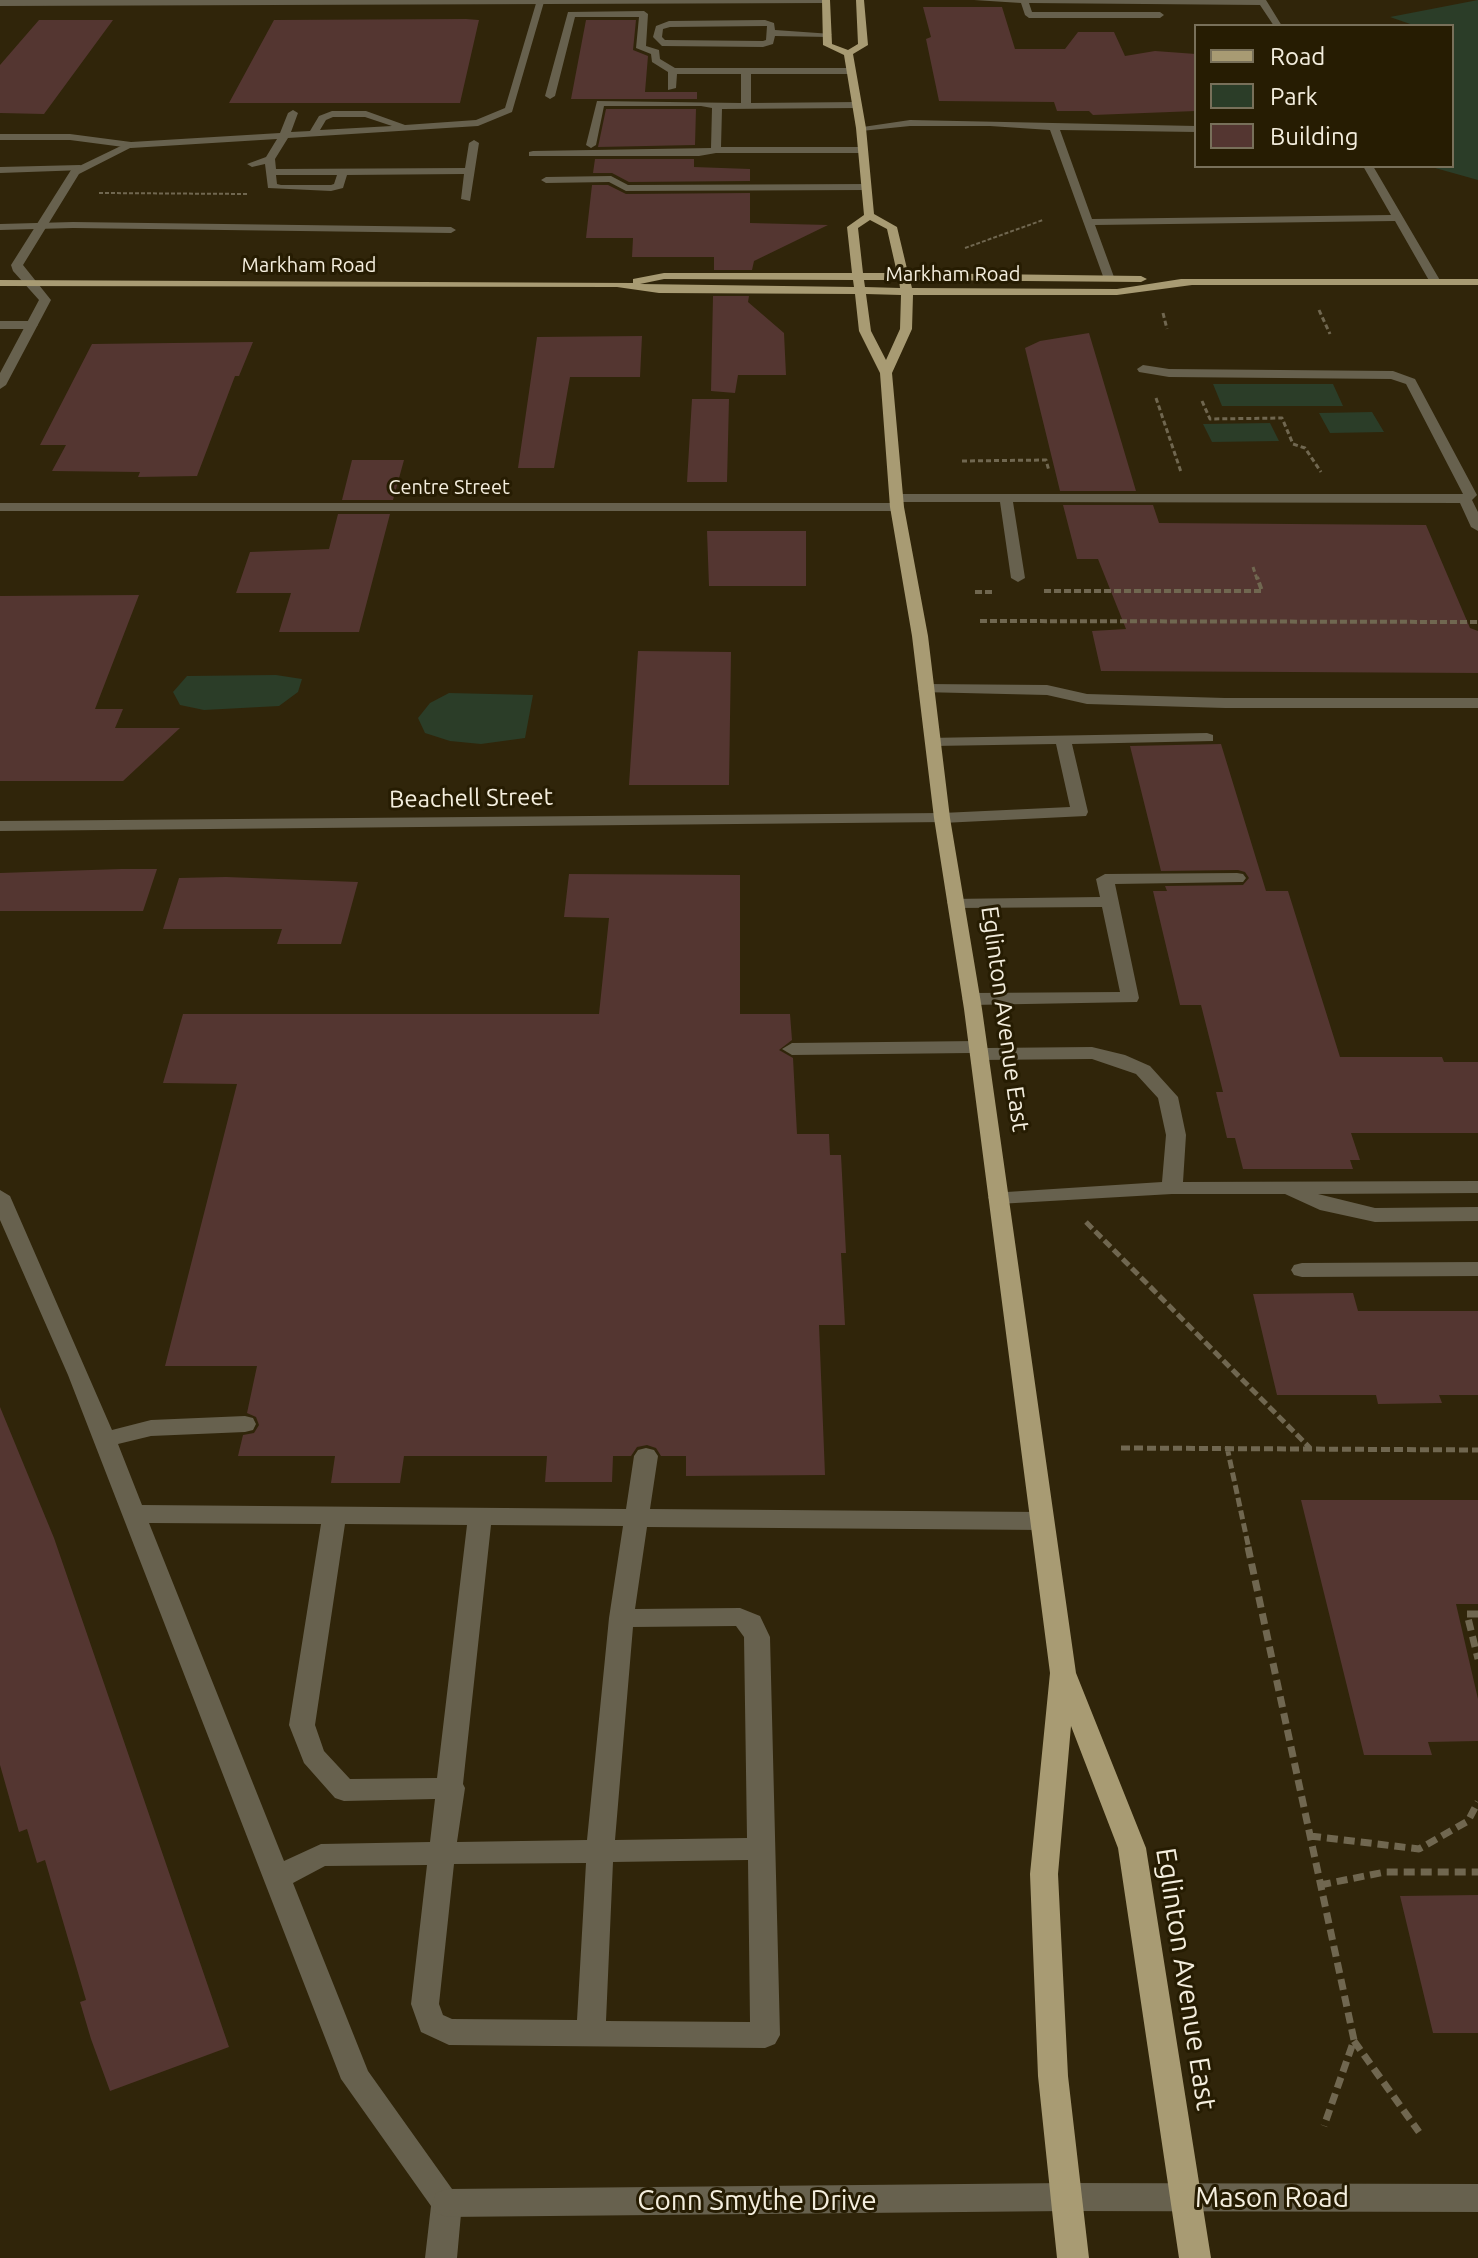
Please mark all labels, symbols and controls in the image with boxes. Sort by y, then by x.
legend [1194,24,1454,168]
text: Road [1270,43,1325,70]
text: Park [1270,83,1318,110]
text: Building [1270,123,1358,150]
street label: Markham Road [242,253,376,277]
street label: Markham Road [886,262,1020,286]
street label: Centre Street [388,475,510,499]
street label: Beachell Street [389,782,553,814]
street label: Eglinton Avenue East [975,904,1035,1134]
street label: Eglinton Avenue East [1149,1845,1223,2113]
street label: Mason Road [1195,2181,1349,2215]
street label: Conn Smythe Drive [637,2184,877,2218]

